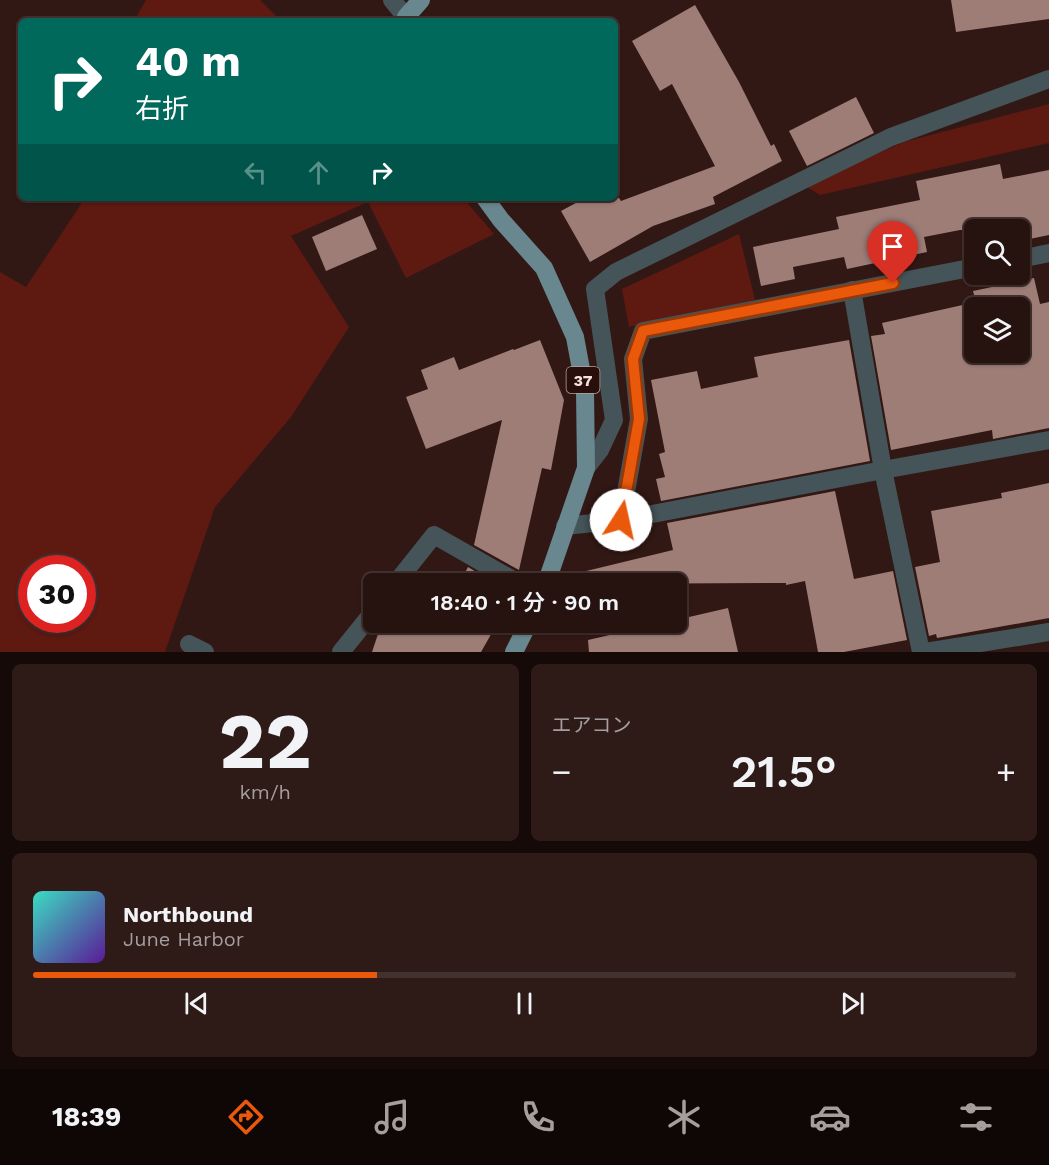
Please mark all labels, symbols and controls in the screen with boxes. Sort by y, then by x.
text: 40 m [135,37,241,86]
icon: right [36,42,114,120]
text: 右折 [135,93,189,125]
icon: left [239,156,272,189]
icon: ahead [302,156,335,189]
icon: right [365,156,398,189]
map controls [964,219,1030,363]
button: search [964,219,1030,285]
pin [867,221,918,283]
icon: arrive [876,230,909,263]
button: layers [964,297,1030,363]
road number: 37 [566,367,600,393]
position arrow [589,488,653,552]
speed limit sign: 30 [18,555,96,633]
text: 18:40 · 1 分 · 90 m [431,590,619,615]
text: 22 [219,695,312,787]
text: エアコン [552,713,632,737]
text: 21.5° [731,745,837,798]
text: − [552,752,571,791]
text: + [996,752,1016,791]
text: km/h [239,780,291,804]
text: Northbound [123,902,253,927]
text: June Harbor [123,927,244,951]
icon: previous [180,987,213,1020]
icon: pause [508,987,541,1020]
icon: next [836,987,869,1020]
icon: directions [225,1096,267,1138]
icon: music [371,1096,413,1138]
icon: phone [517,1096,559,1138]
icon: climate [663,1096,705,1138]
icon: car [809,1096,851,1138]
icon: filters [955,1096,997,1138]
text: 18:39 [52,1101,121,1133]

